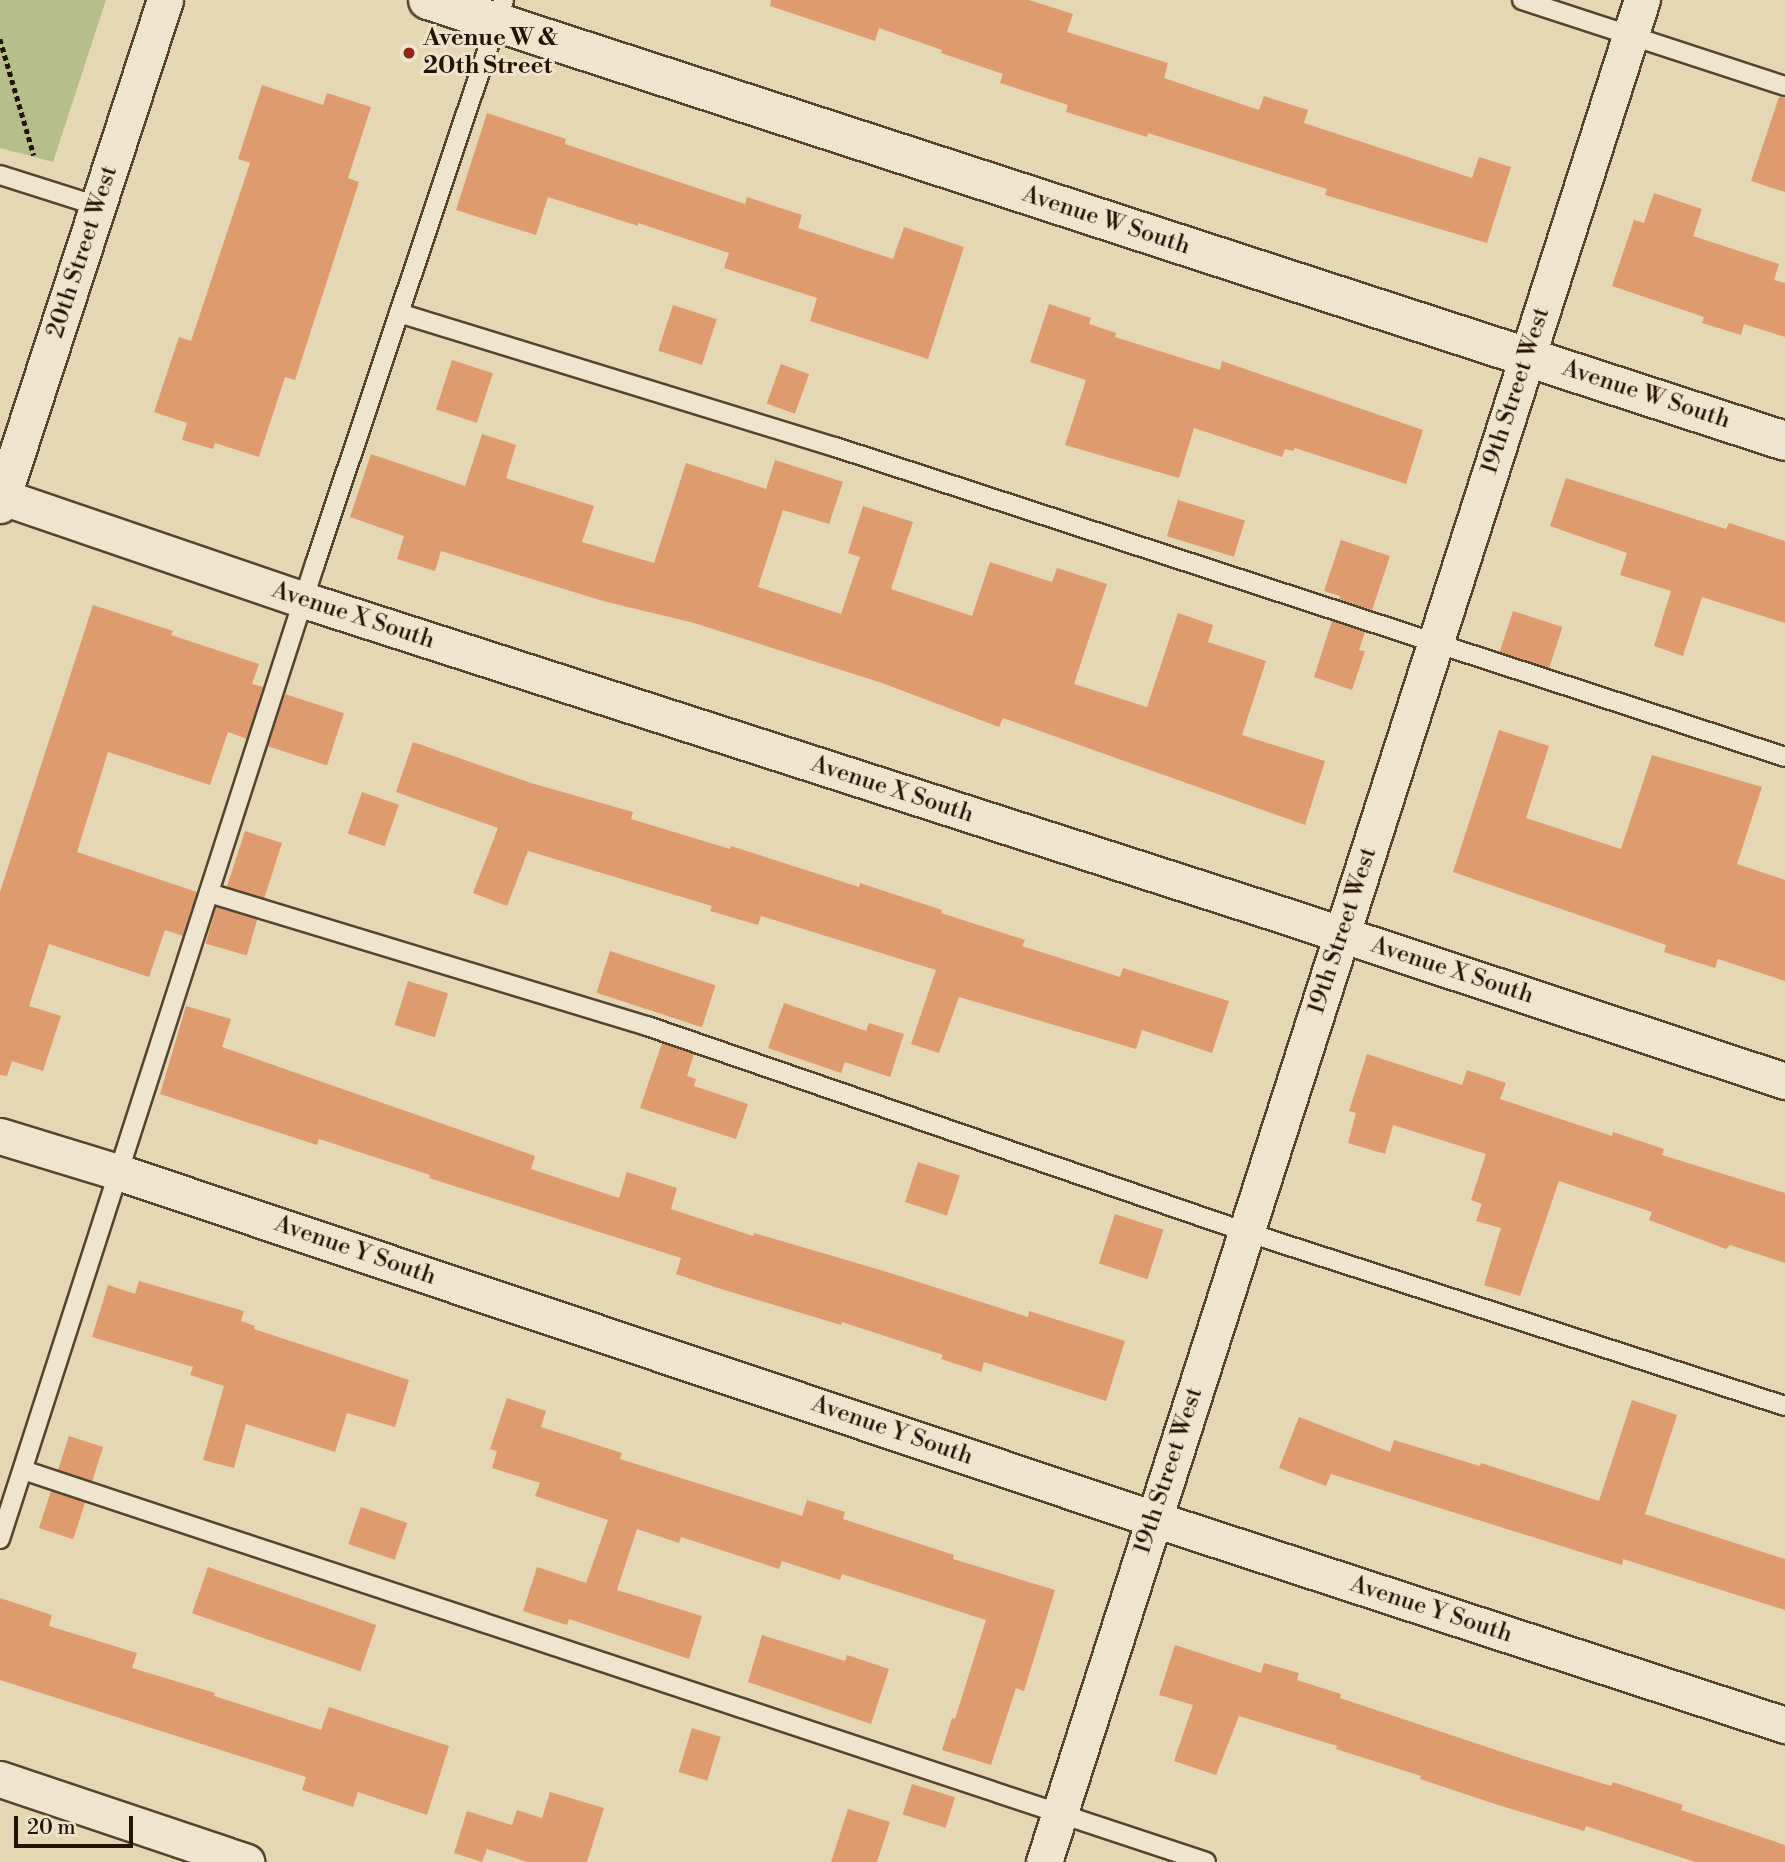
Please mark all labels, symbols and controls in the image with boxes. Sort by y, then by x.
place label: Avenue W & 20th Street [423,25,558,81]
marker: Avenue W & 20th Street [401,45,417,61]
street label: 20th Street West [42,162,124,342]
street label: Avenue W South [1018,180,1194,262]
street label: 19th Street West [1475,304,1557,478]
street label: Avenue W South [1558,354,1734,436]
street label: Avenue X South [268,576,438,656]
street label: Avenue X South [807,750,977,830]
street label: 19th Street West [1302,844,1384,1018]
street label: Avenue X South [1367,931,1537,1011]
street label: Avenue Y South [271,1210,439,1292]
street label: 19th Street West [1128,1384,1210,1558]
street label: Avenue Y South [808,1390,976,1472]
street label: Avenue Y South [1346,1570,1516,1650]
scale bar [18,1802,136,1846]
text: 20 m [27,1815,76,1841]

